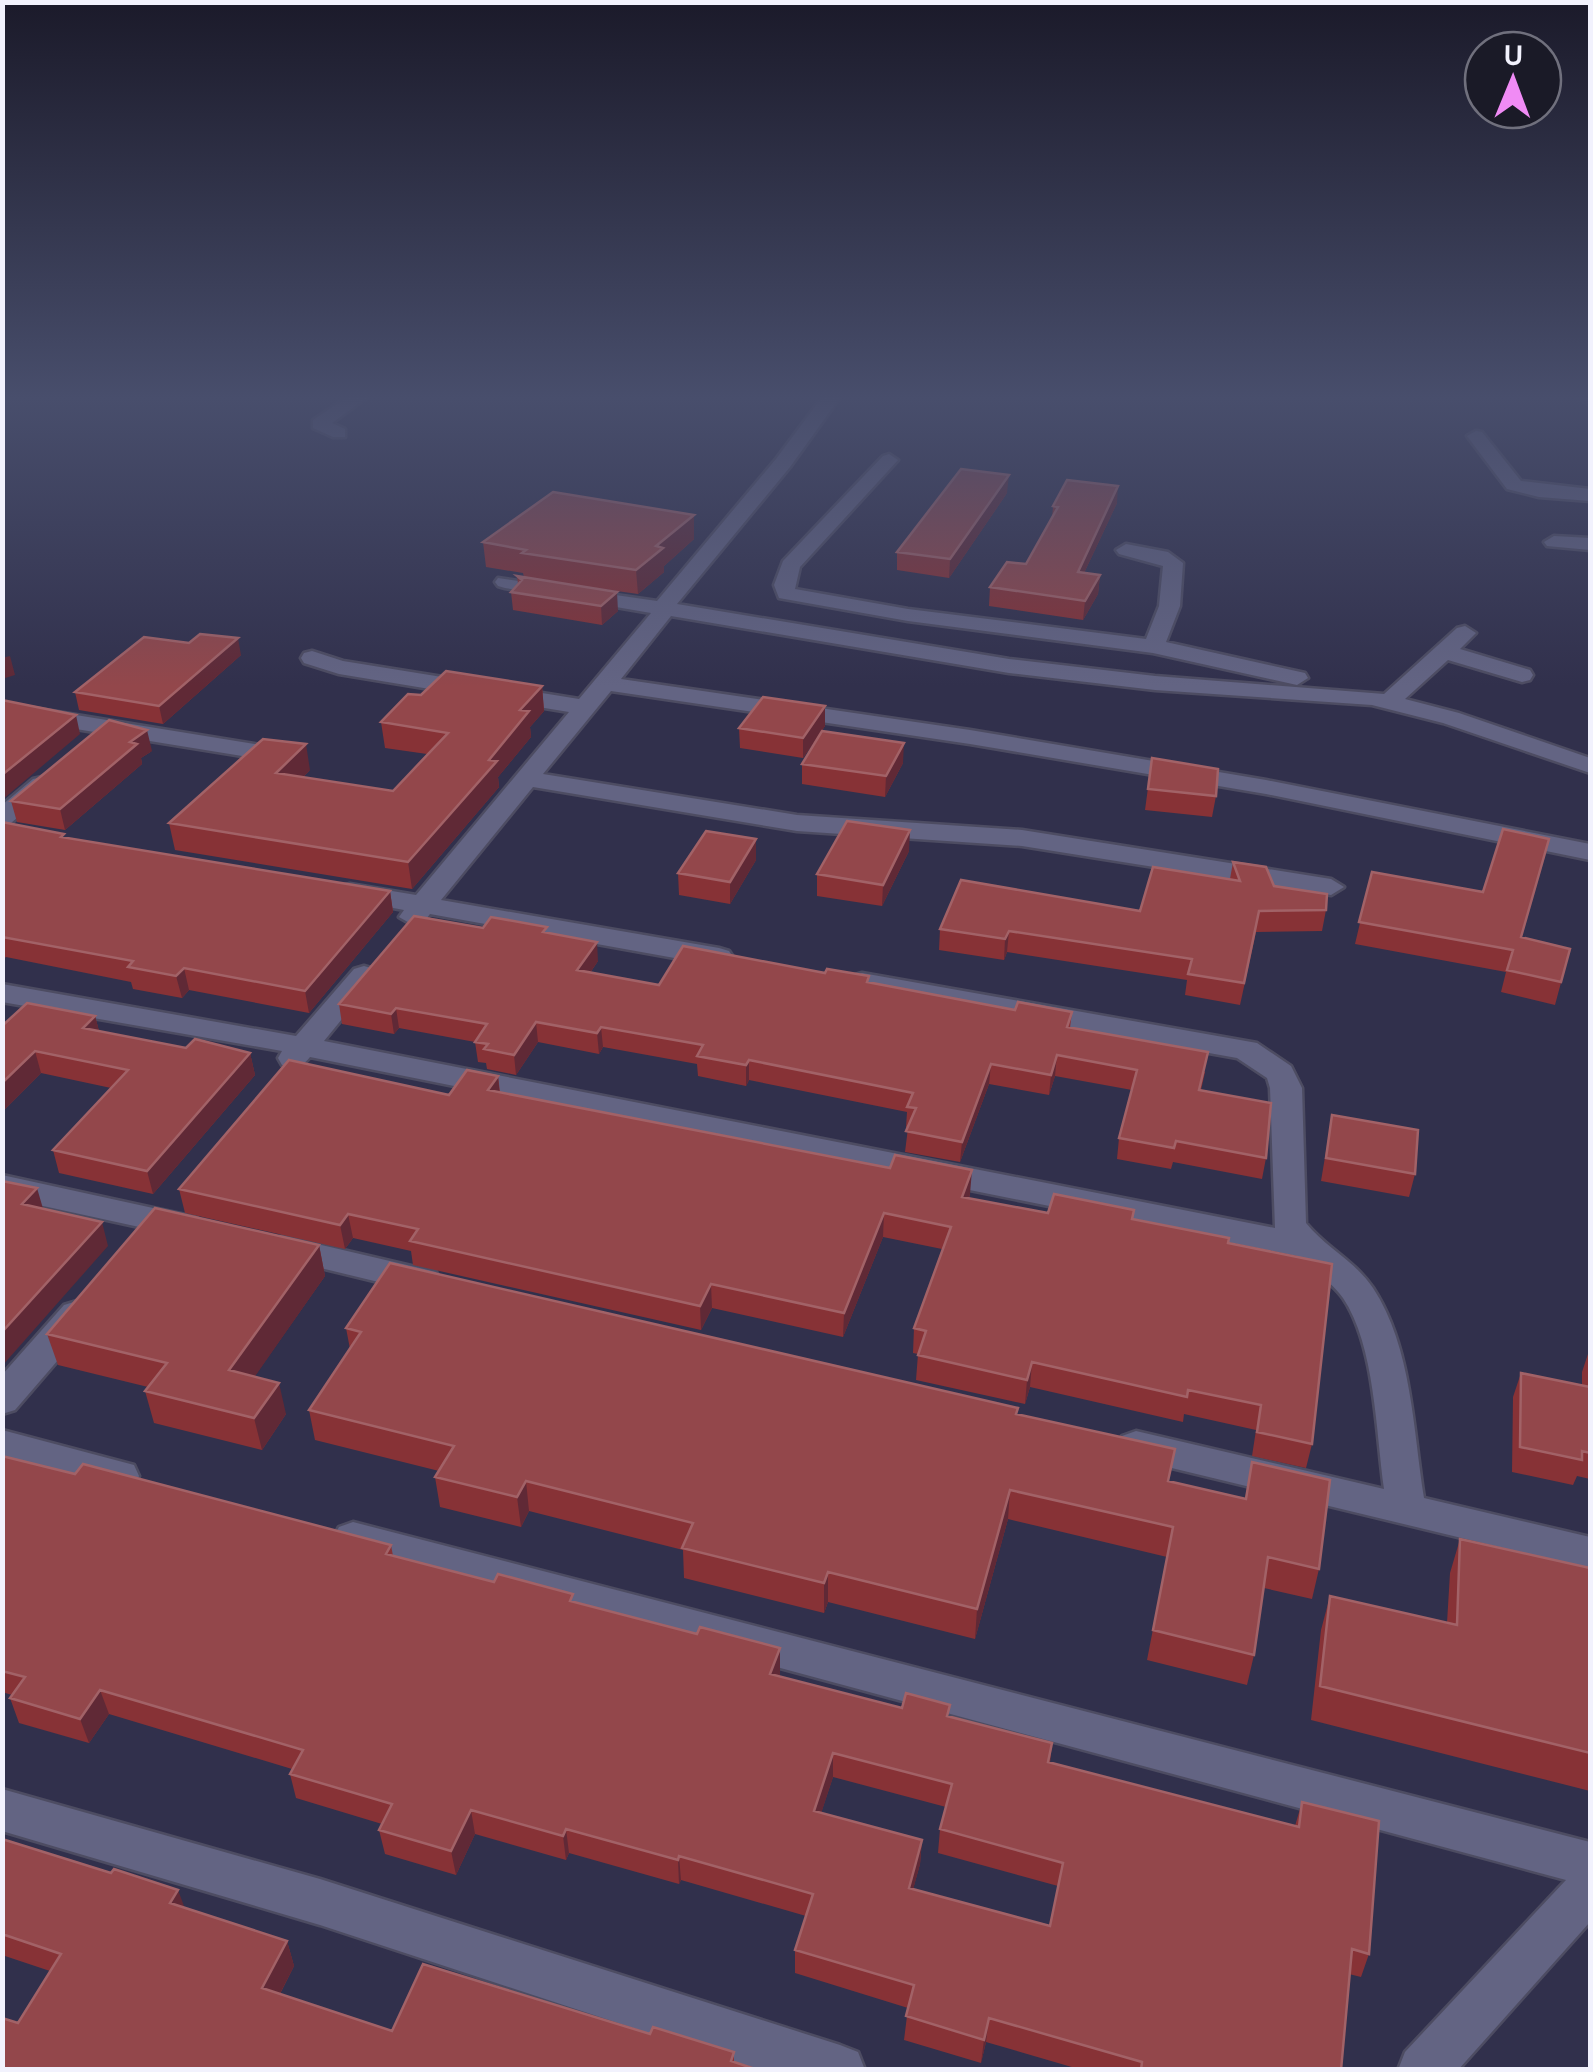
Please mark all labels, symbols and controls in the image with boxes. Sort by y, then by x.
north arrow [1463,30,1563,130]
text: U [1503,40,1524,76]

